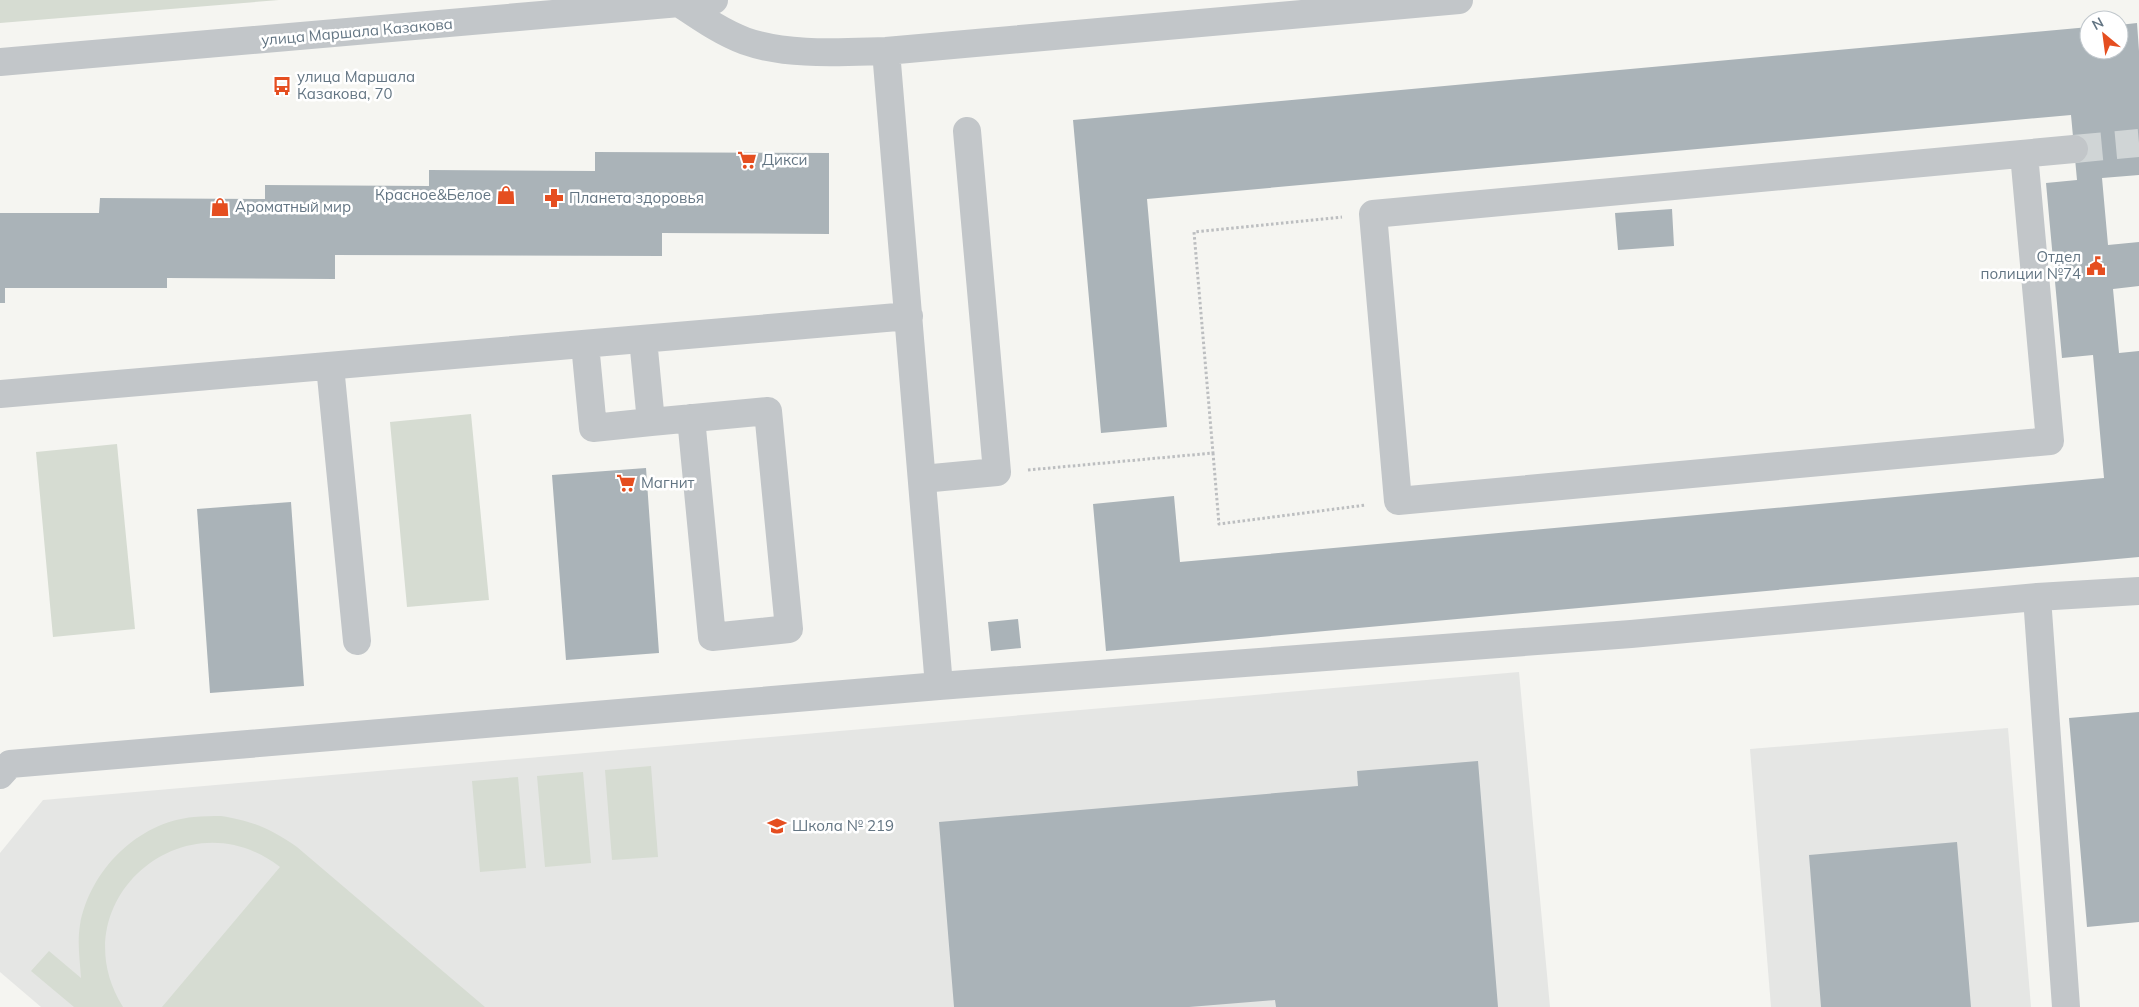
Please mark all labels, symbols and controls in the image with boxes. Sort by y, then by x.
north arrow [2079,10,2129,60]
text: N [2089,13,2107,34]
street label: улица Маршала Казакова [260,14,453,49]
place label: улица Маршала Казакова, 70 [297,67,415,103]
bus stop icon: улица Маршала Казакова, 70 [271,75,293,97]
supermarket icon: Дикси [736,149,758,171]
place label: Дикси [762,150,808,169]
shop icon: Красное&Белое [495,184,517,206]
place label: Красное&Белое [375,185,491,204]
pharmacy icon: Планета здоровья [543,187,565,209]
place label: Планета здоровья [569,188,704,207]
shop icon: Ароматный мир [209,196,231,218]
place label: Ароматный мир [235,197,351,216]
place label: Отдел полиции №74 [1981,247,2081,283]
public building icon: Отдел полиции №74 [2085,255,2107,277]
supermarket icon: Магнит [615,472,637,494]
place label: Магнит [641,473,695,492]
school or university icon: Школа № 219 [766,815,788,837]
place label: Школа № 219 [792,816,894,835]

